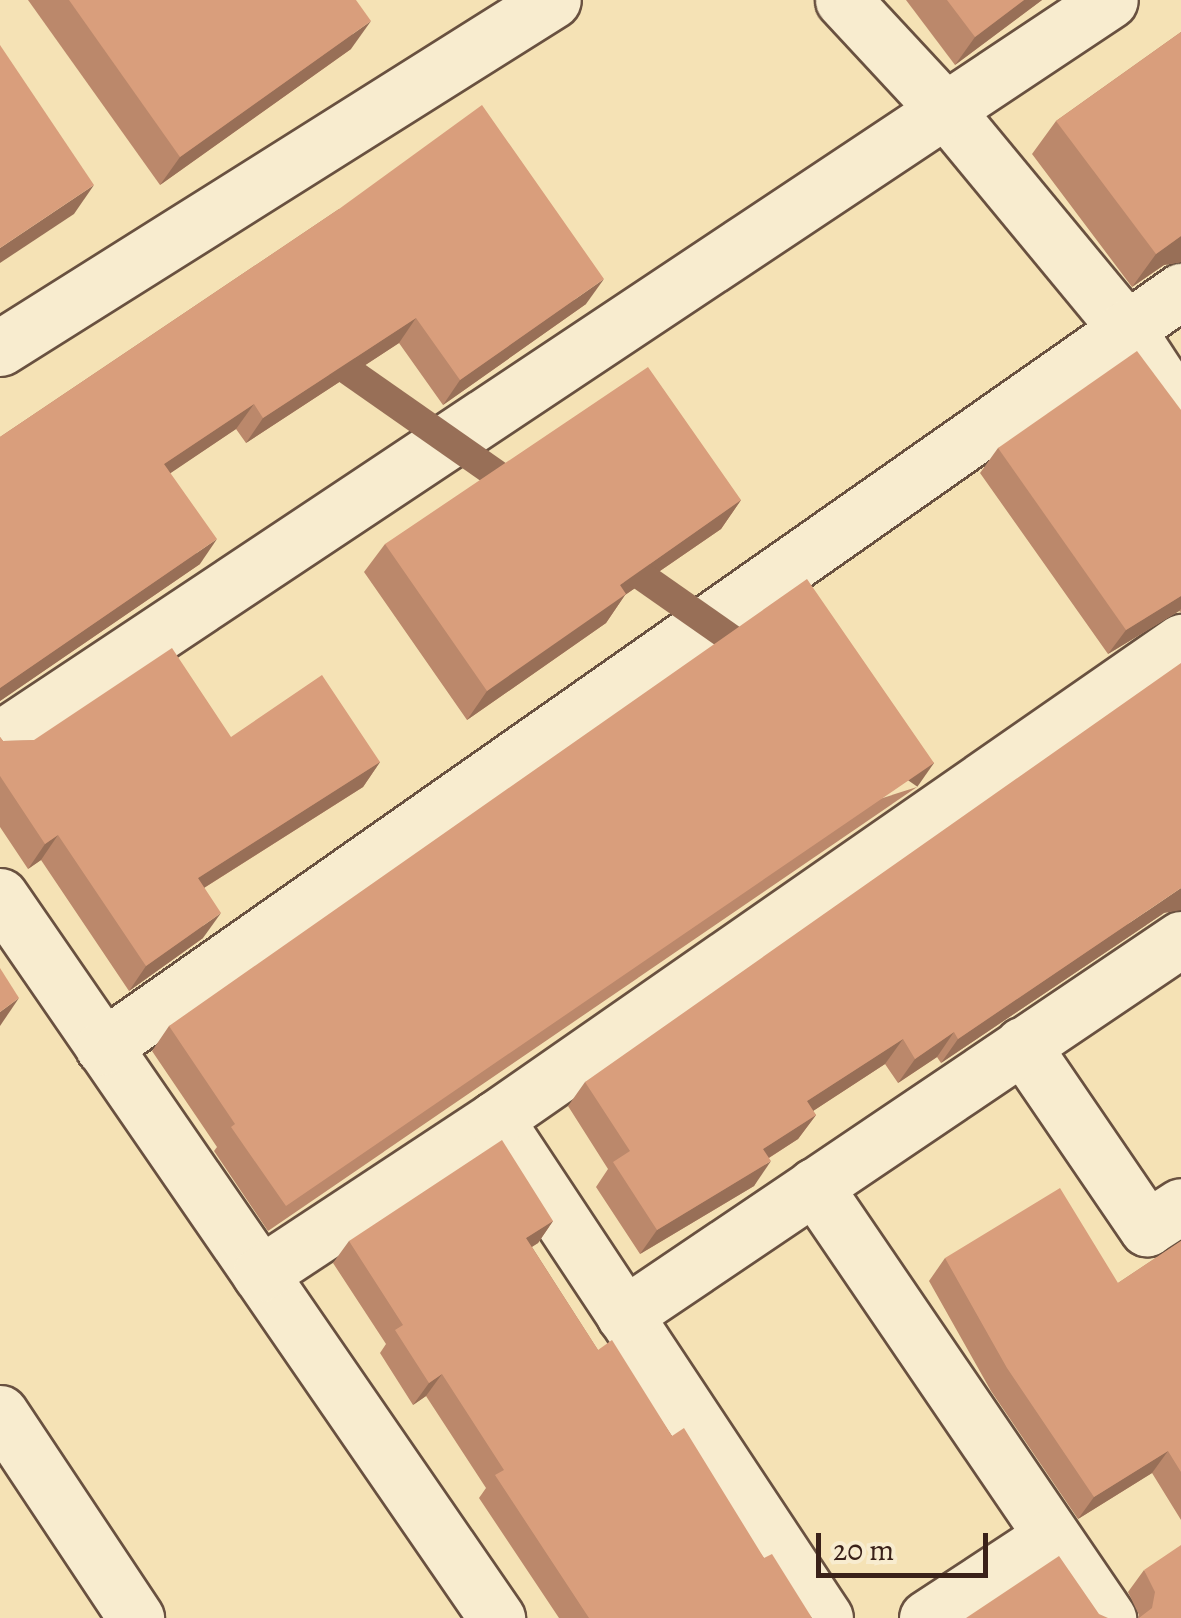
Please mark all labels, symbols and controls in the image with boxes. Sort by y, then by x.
scale bar [821,1513,994,1575]
text: 20 m [833,1530,894,1570]

